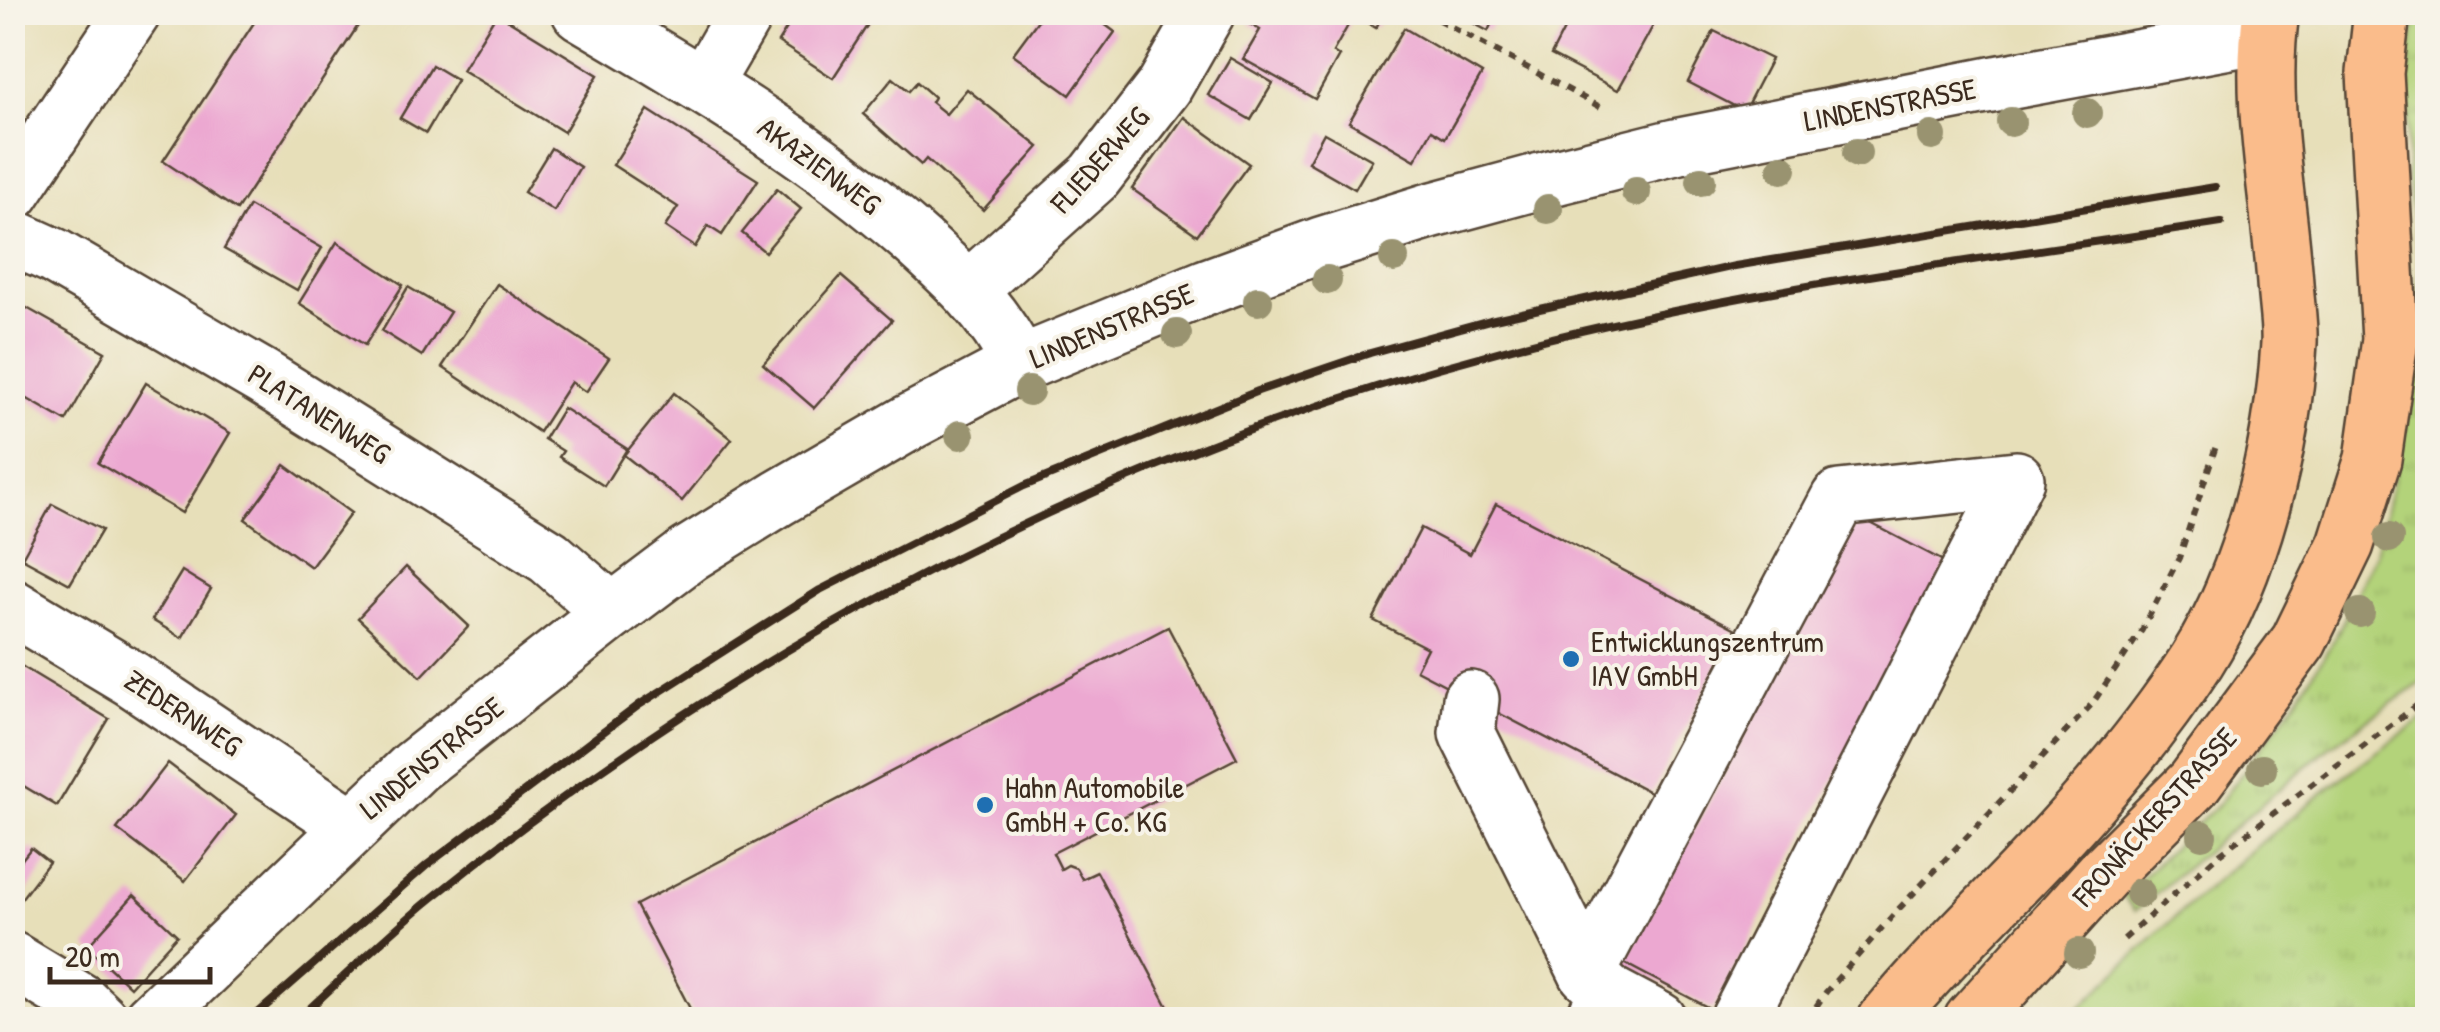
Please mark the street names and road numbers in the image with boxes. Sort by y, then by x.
street label: LINDENSTRASSE [1800,68,1979,140]
street label: FLIEDERWEG [1040,97,1158,222]
street label: AKAZIENWEG [750,107,890,224]
street label: LINDENSTRASSE [1023,273,1200,378]
street label: PLATANENWEG [241,354,399,473]
street label: ZEDERNWEG [117,660,250,765]
street label: LINDENSTRASSE [351,687,512,828]
street label: FRONÄCKERSTRASSE [2062,718,2245,915]

